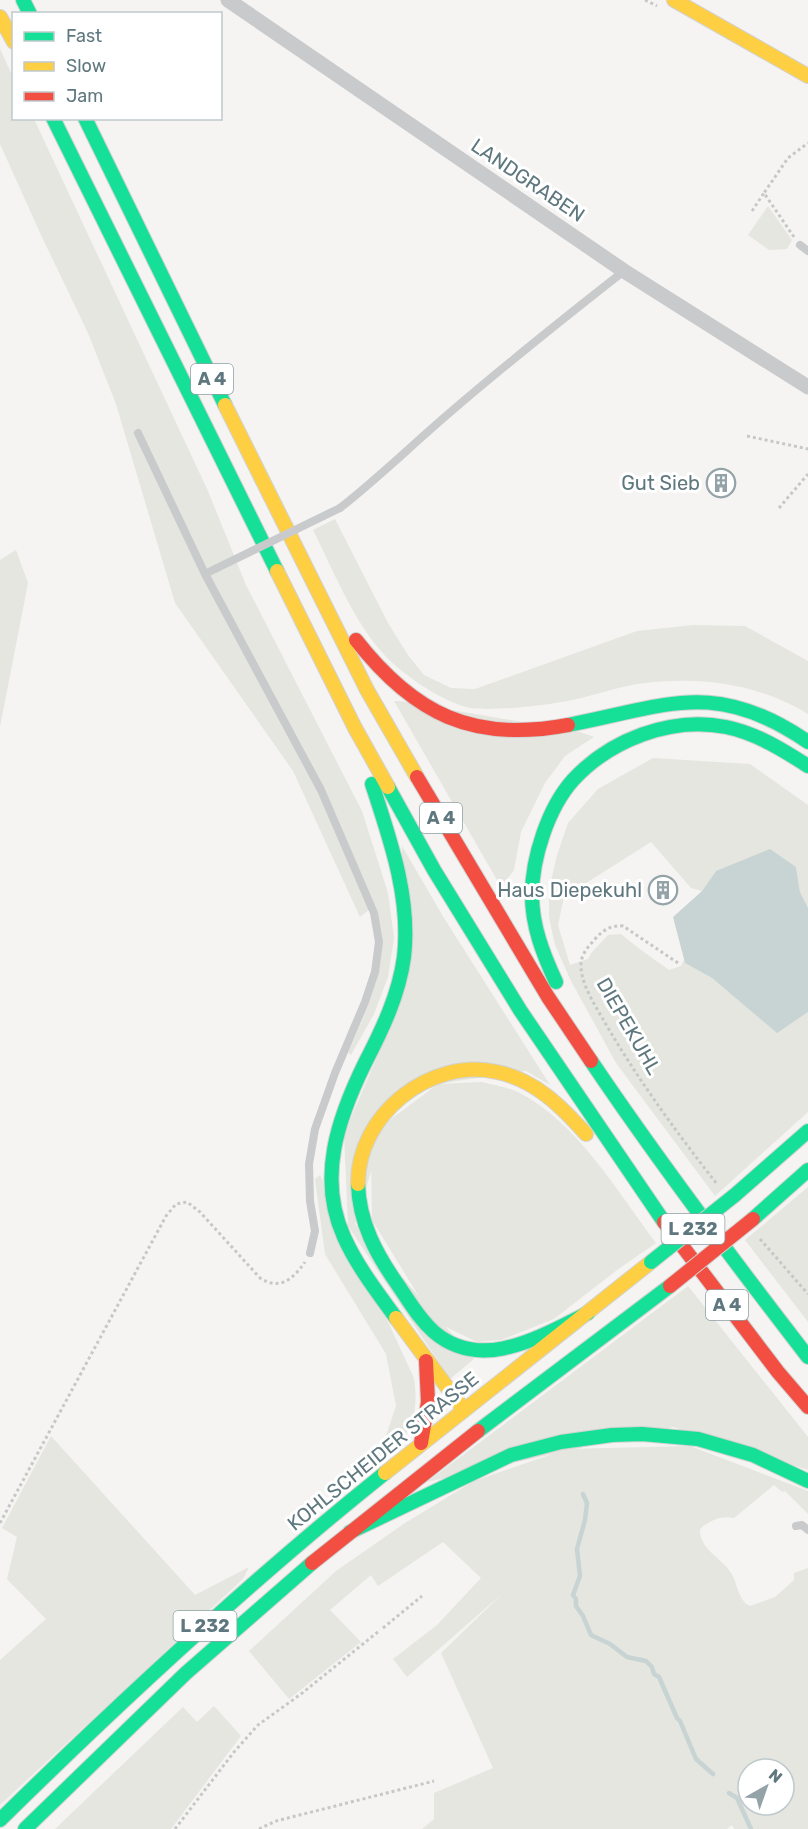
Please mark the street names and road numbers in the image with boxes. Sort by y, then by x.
street label: LANDGRABEN [467,133,589,227]
road number: A 4 [191,364,233,394]
road number: A 4 [420,803,462,833]
street label: DIEPEKUHL [592,973,666,1079]
road number: L 232 [662,1214,724,1244]
road number: A 4 [706,1290,748,1320]
street label: KOHLSCHEIDER STRASSE [283,1366,483,1536]
road number: L 232 [174,1611,236,1641]

